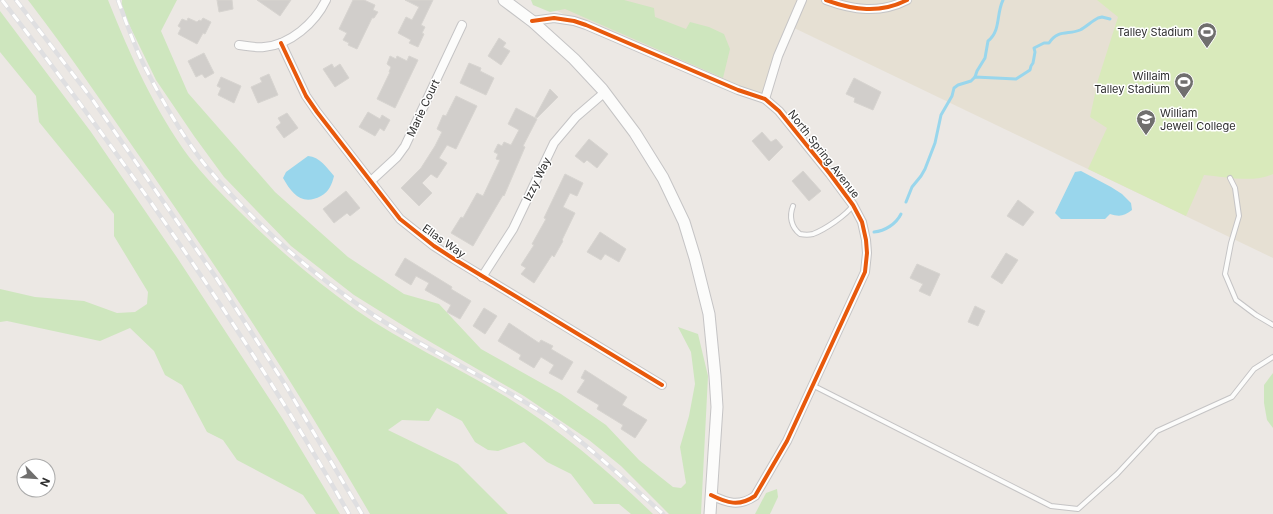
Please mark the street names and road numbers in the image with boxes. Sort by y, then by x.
street label: Marie Court [404,77,443,139]
street label: North Spring Avenue [785,107,863,201]
street label: Izzy Way [520,155,554,203]
street label: Ellas Way [420,221,468,261]

